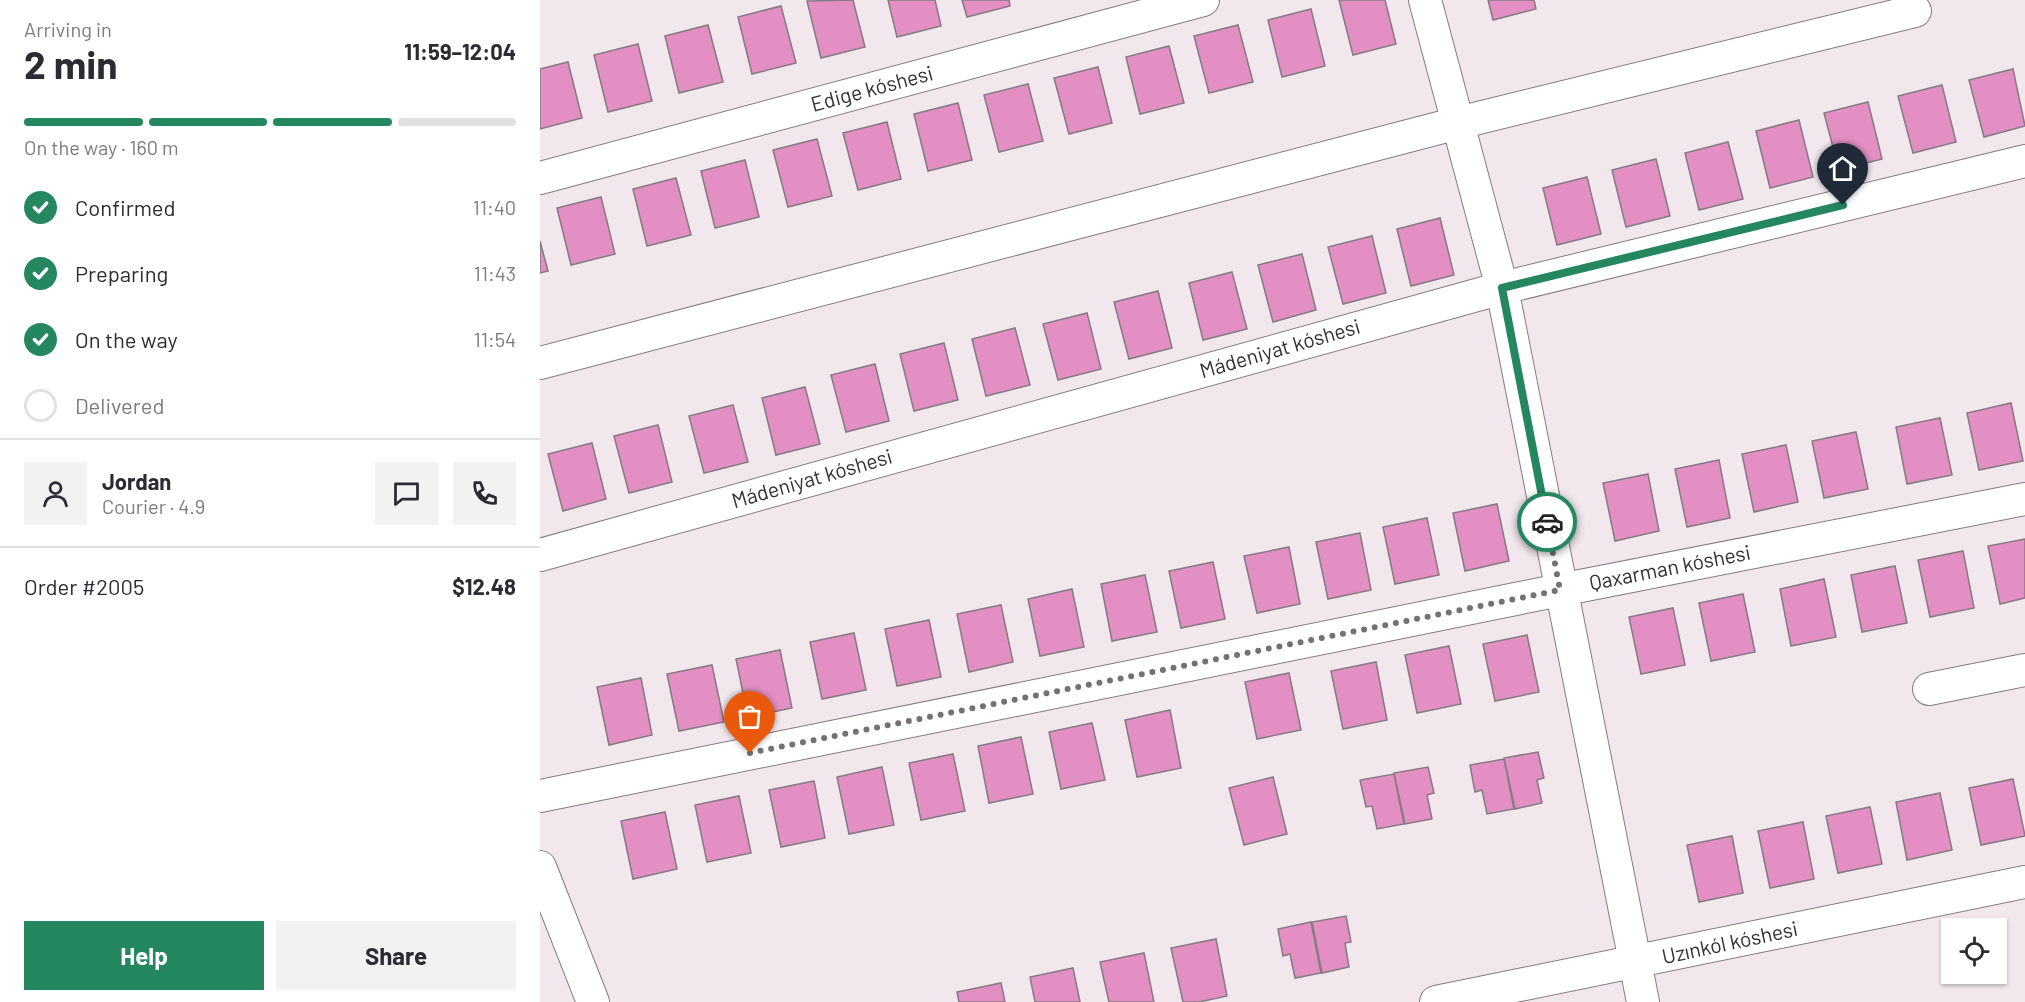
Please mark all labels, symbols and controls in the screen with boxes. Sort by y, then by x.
text: Arriving in [24,17,112,41]
text: 11:59–12:04 [404,38,516,64]
text: 2 min [24,40,117,87]
street label: Edige kóshesi [808,59,935,116]
text: On the way · 160 m [24,135,179,159]
pin [1817,143,1868,205]
icon: home [1826,152,1859,185]
icon: check [24,191,57,224]
text: Confirmed [75,194,175,220]
text: 11:40 [473,195,516,219]
icon: check [24,257,57,290]
text: Preparing [75,260,168,286]
text: 11:43 [474,261,516,285]
street label: Mádeniyat kóshesi [1196,313,1363,382]
icon: check [24,323,57,356]
text: On the way [75,326,178,352]
text: 11:54 [474,327,516,351]
text: Delivered [75,392,164,418]
street label: Mádeniyat kóshesi [728,443,895,512]
button: person [24,462,87,525]
button: chat [375,462,438,525]
button: phone [453,462,516,525]
text: Jordan [102,468,171,494]
courier [1517,492,1577,552]
text: Courier · 4.9 [102,494,205,518]
icon: car [1531,506,1564,539]
street label: Qaxarman kóshesi [1587,539,1753,594]
text: Order #2005 [24,573,144,599]
text: $12.48 [452,573,516,599]
pin [724,691,775,753]
icon: bag [733,700,766,733]
street label: Uzınkól kóshesi [1659,915,1800,968]
map controls [1941,918,2007,984]
button: locate [1941,918,2007,984]
button: Help [24,921,264,990]
button: Share [276,921,516,990]

